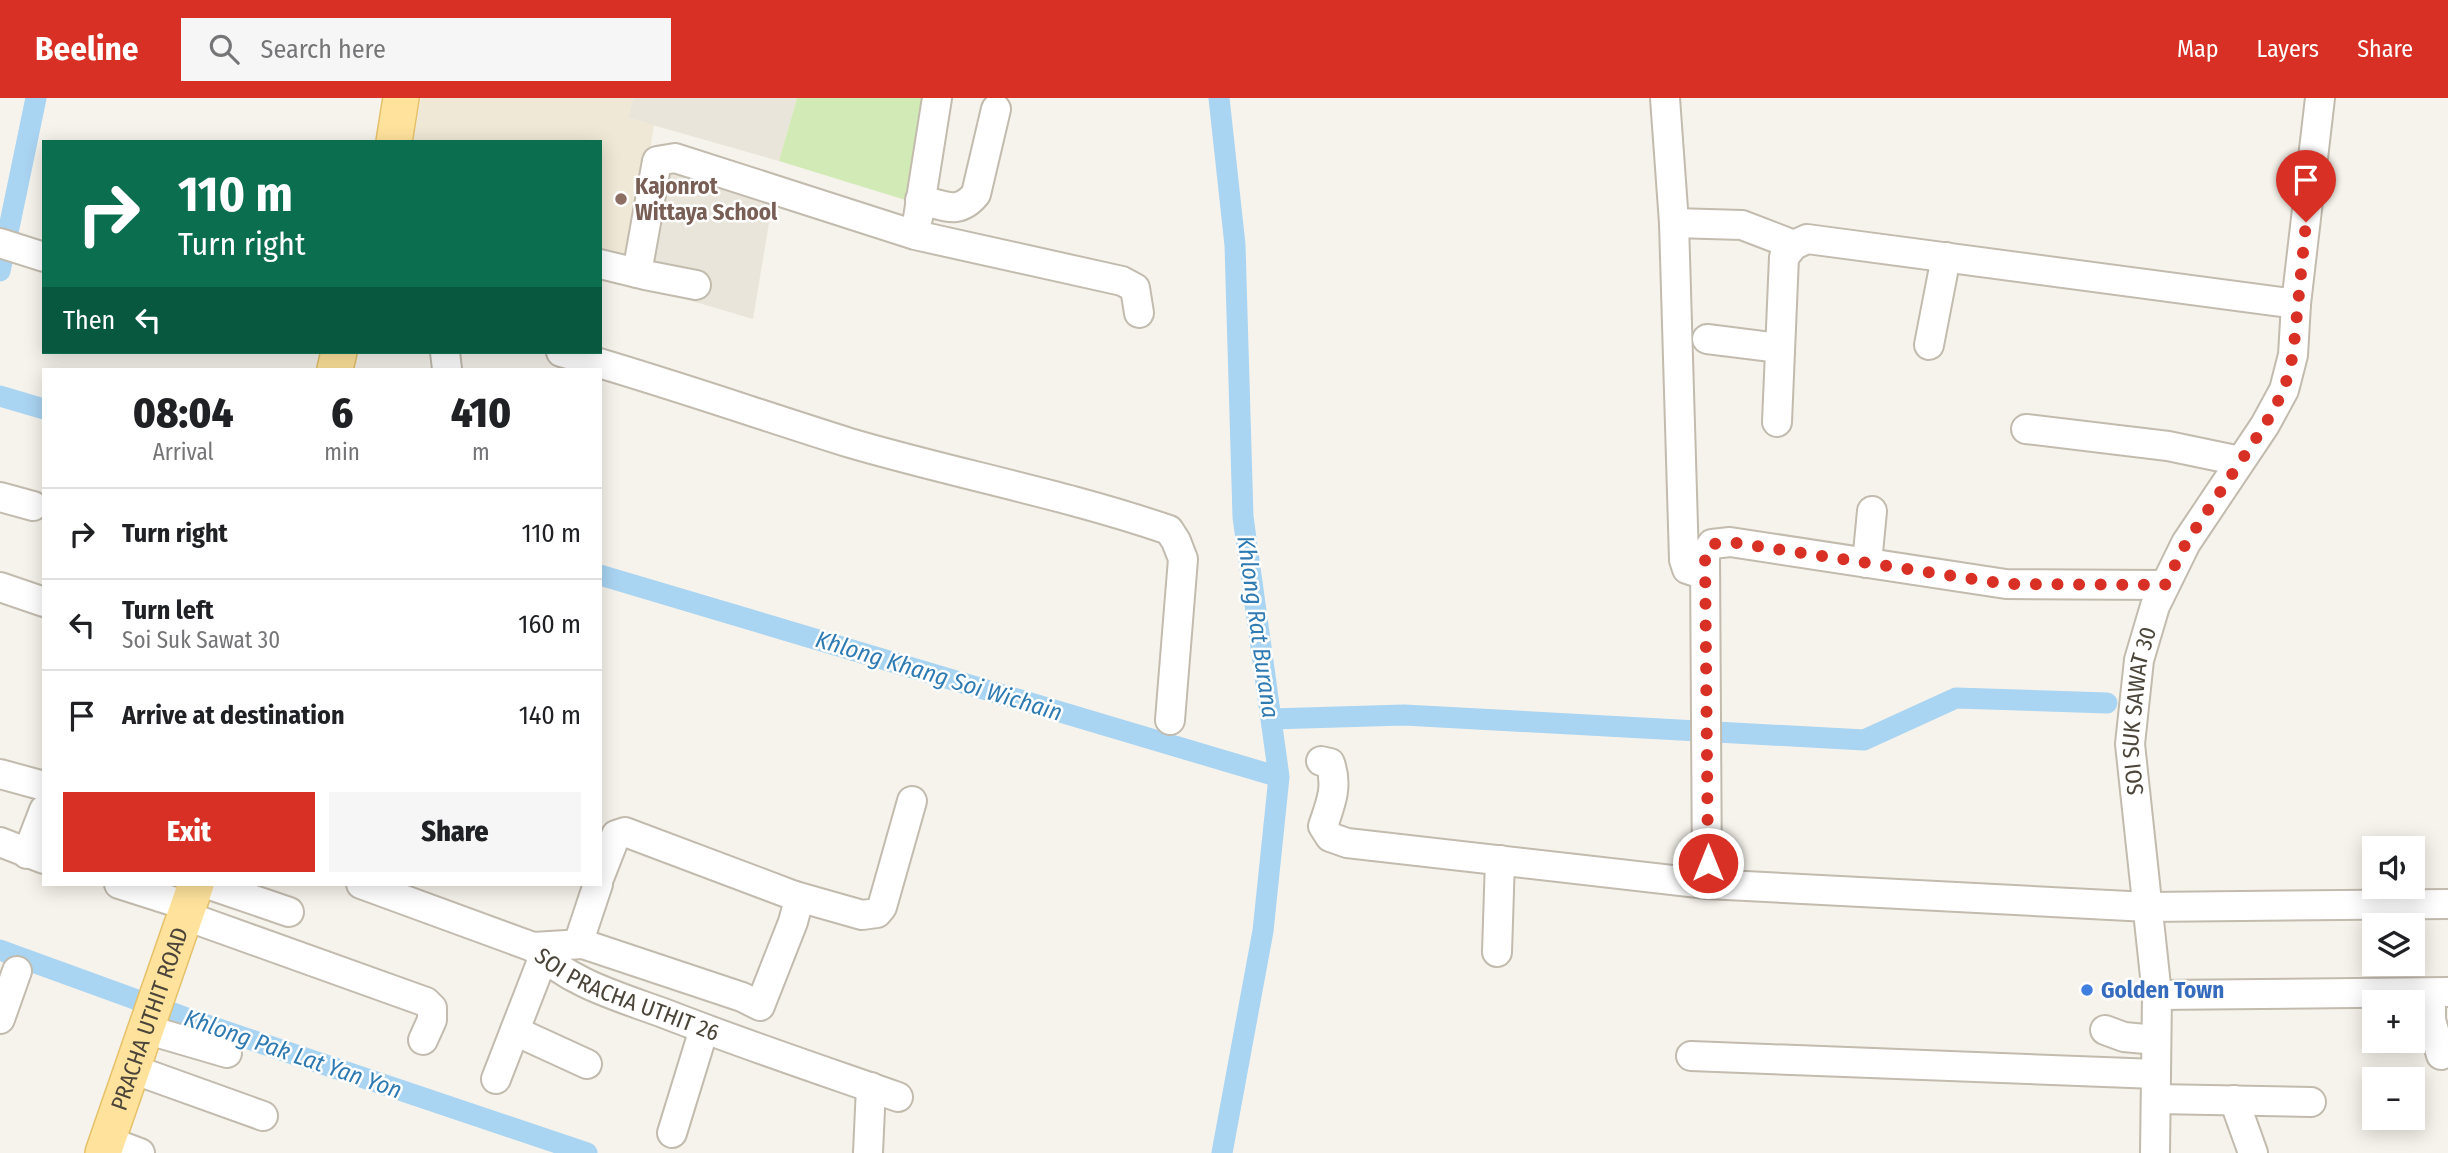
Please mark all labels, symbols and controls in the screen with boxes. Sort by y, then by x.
search box [181,18,671,81]
text: Beeline [35,29,139,69]
icon: search [205,30,243,68]
text: Search here [261,34,386,65]
text: Map [2177,35,2219,63]
text: Layers [2257,35,2319,63]
text: Share [2357,35,2413,63]
pin [2276,150,2336,222]
icon: arrive [2287,161,2325,199]
text: 110 m [178,165,293,224]
icon: right [63,168,154,259]
place label: Kajonrot Wittaya School [635,172,778,226]
marker: Kajonrot Wittaya School [613,191,629,207]
text: Turn right [178,225,305,263]
icon: left [129,301,167,339]
text: Then [63,305,115,336]
text: 08:04 [133,388,234,438]
text: 6 [331,388,353,438]
text: 410 [451,388,511,438]
text: Arrival [153,438,214,466]
text: min [324,438,360,466]
text: m [472,438,490,466]
icon: right [63,515,101,553]
text: Turn right [122,518,228,549]
text: 110 m [521,518,581,549]
water label: Khlong Rat Burana [1231,534,1285,720]
text: Turn left [122,595,214,626]
icon: left [63,606,101,644]
text: 160 m [518,609,581,640]
street label: SOI SUK SAWAT 30 [2116,623,2162,797]
water label: Khlong Khang Soi Wichain [812,625,1066,727]
text: Soi Suk Sawat 30 [122,626,280,654]
icon: arrive [63,697,101,735]
text: Arrive at destination [122,700,345,731]
text: 140 m [519,700,581,731]
button: Exit [63,792,315,872]
button: Share [329,792,581,872]
position arrow [1671,826,1745,900]
map controls [2362,836,2425,1130]
button: sound [2362,836,2425,899]
button: layers [2362,913,2425,976]
street label: PRACHA UTHIT ROAD [105,924,194,1114]
street label: SOI PRACHA UTHIT 26 [529,942,723,1047]
place label: Golden Town [2101,976,2224,1004]
marker: Golden Town [2079,982,2095,998]
button: + [2362,990,2425,1053]
water label: Khlong Pak Lat Yan Yon [180,1004,406,1104]
button: − [2362,1067,2425,1130]

